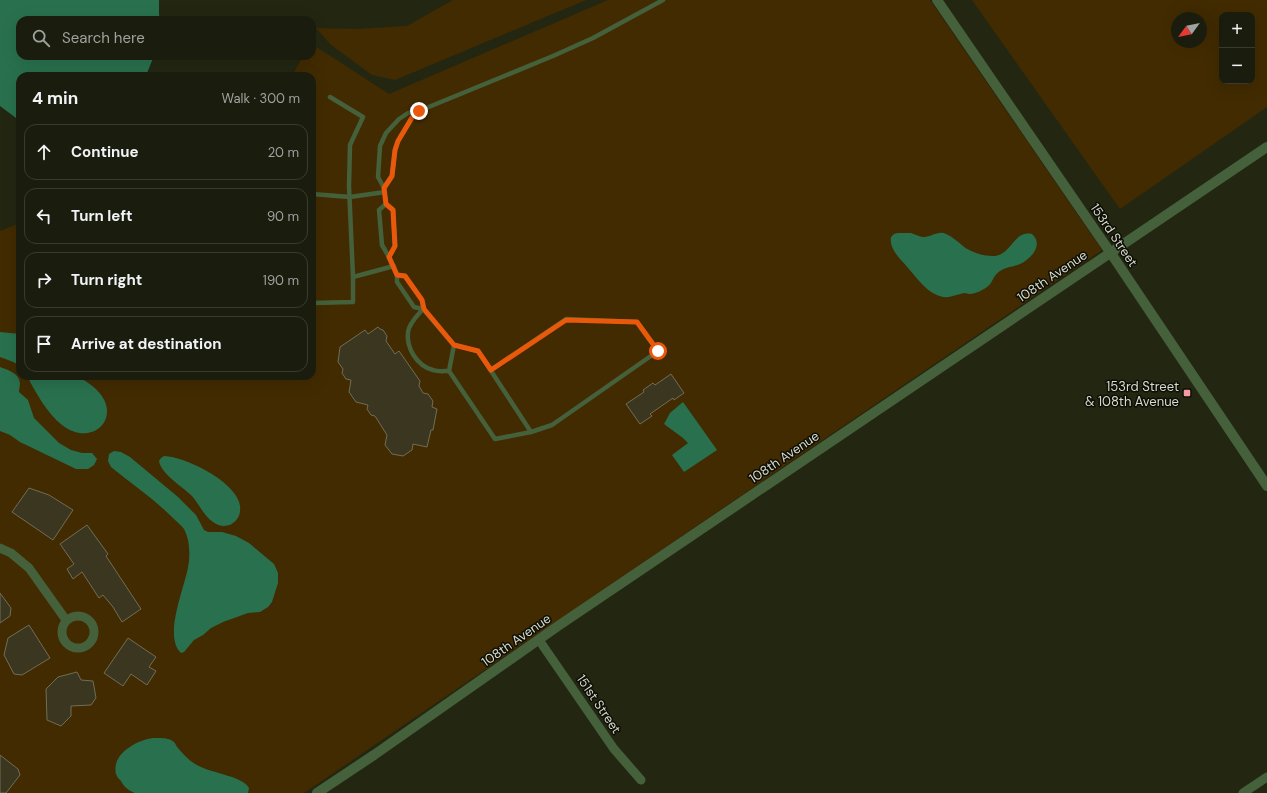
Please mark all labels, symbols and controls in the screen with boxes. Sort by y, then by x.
north arrow [1171,12,1207,48]
map controls [1219,12,1255,84]
button: + [1219,12,1255,48]
search box [16,16,316,60]
icon: search [30,27,52,49]
text: Search here [62,28,145,48]
button: − [1219,48,1255,84]
text: 4 min [32,87,78,109]
text: Walk · 300 m [222,90,300,107]
route end [410,102,428,120]
icon: ahead [33,141,55,163]
text: Continue [71,142,139,162]
text: 20 m [268,144,299,161]
street label: 153rd Street [1087,200,1141,270]
icon: left [33,205,55,227]
text: Turn left [71,206,132,226]
text: 90 m [267,208,299,225]
street label: 108th Avenue [1014,246,1090,306]
icon: right [33,269,55,291]
text: Turn right [71,270,142,290]
text: 190 m [263,272,299,289]
icon: arrive [33,333,55,355]
text: Arrive at destination [71,334,222,354]
route start [649,342,667,360]
place label: 153rd Street & 108th Avenue [1085,378,1179,410]
marker: 153rd Street & 108th Avenue [1182,388,1192,398]
street label: 108th Avenue [746,427,822,487]
street label: 108th Avenue [478,610,554,670]
street label: 151st Street [573,671,625,737]

